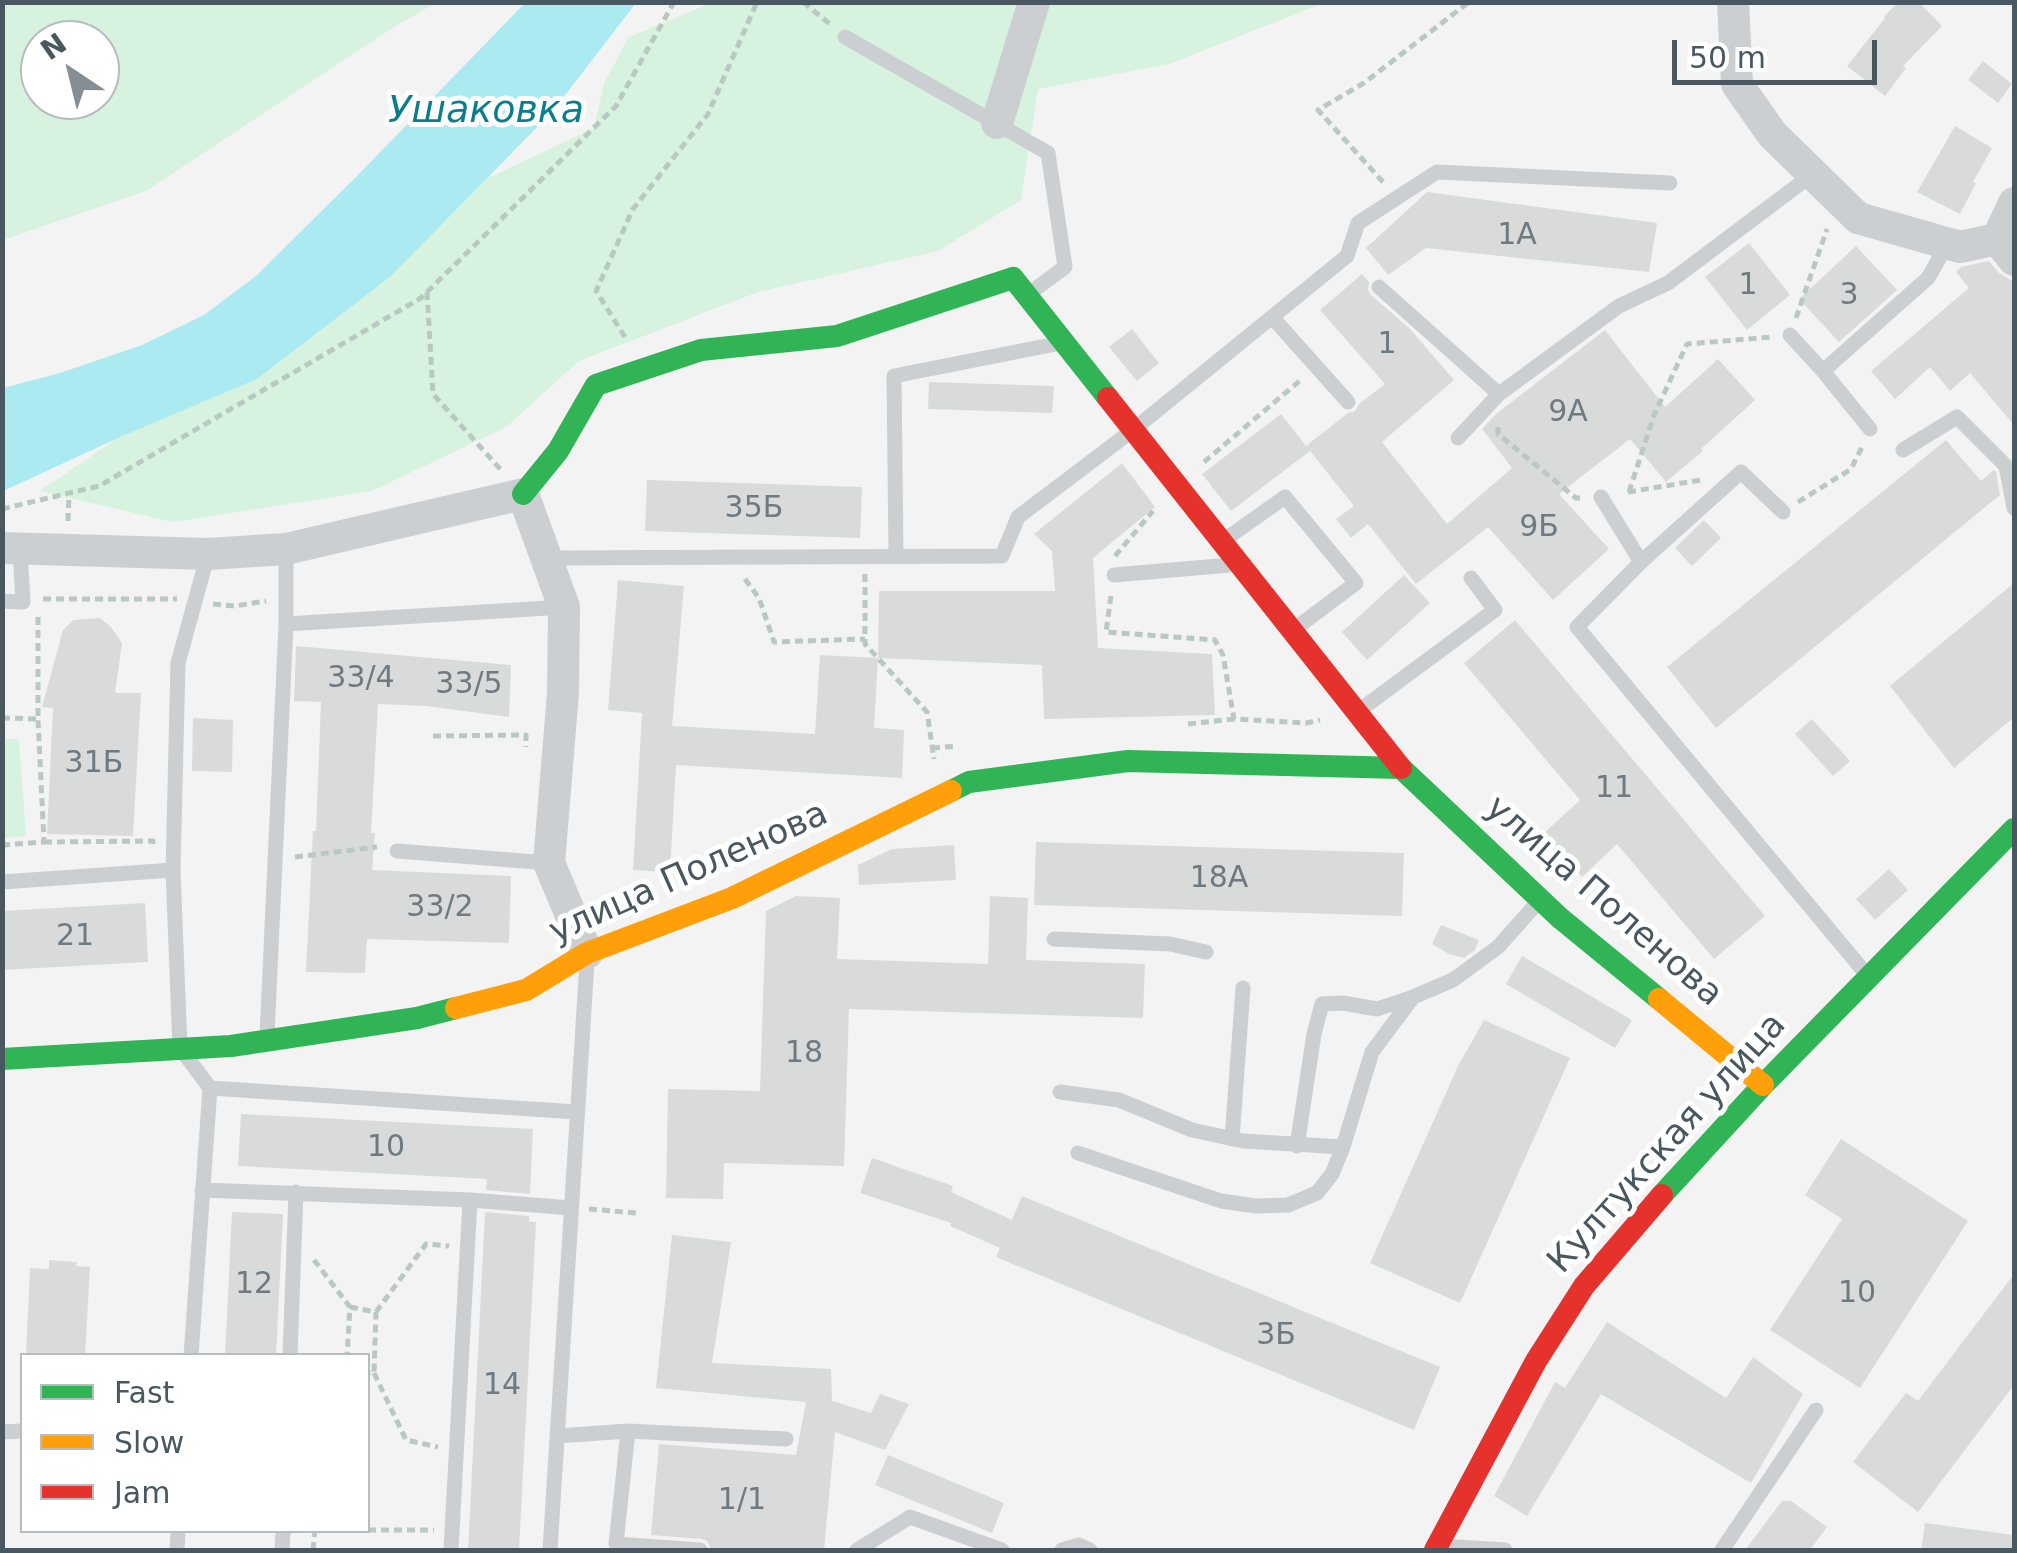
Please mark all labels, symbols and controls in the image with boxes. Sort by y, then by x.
north arrow [20,20,120,120]
scale bar [1677,20,1882,82]
text: N [35,26,73,67]
text: 50 m [1689,40,1766,75]
water label: Ушаковка [388,89,584,135]
house number: 1А [1497,218,1537,254]
house number: 1 [1738,268,1758,304]
house number: 3 [1839,278,1859,314]
house number: 1 [1377,327,1397,363]
house number: 9А [1548,395,1588,431]
house number: 35Б [725,491,783,527]
house number: 9Б [1519,510,1559,546]
house number: 33/4 [327,661,395,697]
house number: 33/5 [435,667,503,703]
house number: 31Б [65,746,123,782]
house number: 11 [1595,771,1633,807]
street label: улица Поленова [1476,788,1730,1016]
street label: улица Поленова [543,794,835,954]
house number: 18А [1190,861,1248,897]
house number: 33/2 [406,890,474,926]
house number: 21 [56,919,94,955]
street label: Култукская улица [1540,1005,1796,1283]
house number: 18 [785,1036,823,1072]
house number: 10 [367,1130,405,1166]
house number: 12 [235,1267,273,1303]
house number: 10 [1838,1276,1876,1312]
house number: 3Б [1256,1318,1296,1354]
legend [20,1353,370,1533]
house number: 14 [483,1368,521,1404]
text: Fast [114,1375,174,1410]
text: Slow [114,1425,184,1460]
text: Jam [114,1475,170,1510]
house number: 1/1 [718,1483,766,1519]

